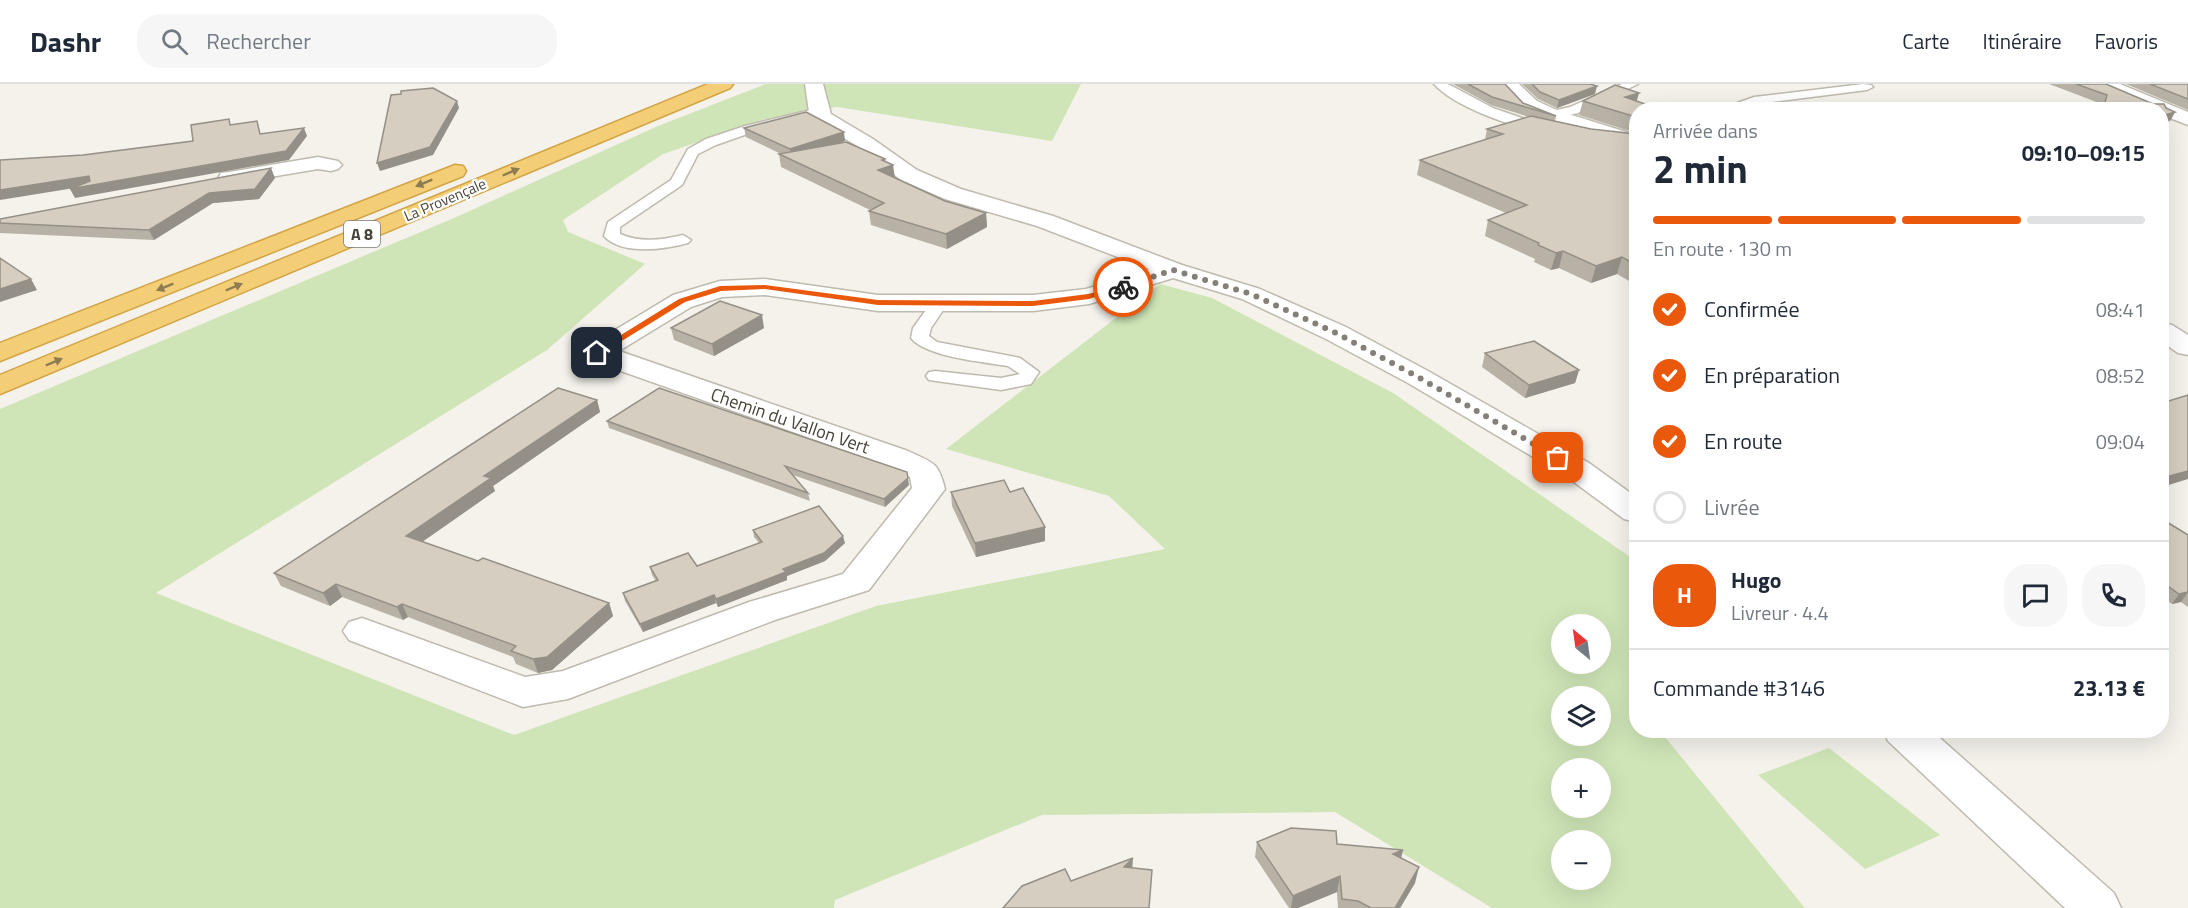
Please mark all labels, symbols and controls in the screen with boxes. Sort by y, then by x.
search box [137,14,557,68]
text: Dashr [30,20,101,63]
text: Rechercher [206,24,311,58]
icon: search [158,25,191,58]
text: Carte [1902,25,1950,57]
text: Itinéraire [1983,25,2062,57]
text: Favoris [2095,25,2158,57]
text: Arrivée dans [1653,115,1758,146]
text: 09:10–09:15 [2022,136,2145,170]
text: 2 min [1653,139,1748,198]
one-way arrow [502,167,520,176]
street label: La Provençale [400,172,490,227]
one-way arrow [415,179,433,189]
road number: A 8 [344,221,380,247]
text: En route · 130 m [1653,233,1792,264]
courier [1093,257,1153,317]
icon: bike [1107,271,1140,304]
one-way arrow [225,282,243,291]
one-way arrow [156,283,174,292]
text: Confirmée [1704,292,1800,326]
icon: check [1653,293,1686,326]
text: 08:41 [2096,294,2145,325]
pin [571,327,622,378]
icon: home [580,336,613,369]
one-way arrow [45,357,63,366]
text: En préparation [1704,358,1840,392]
icon: check [1653,359,1686,392]
text: 08:52 [2096,360,2145,391]
street label: Chemin du Vallon Vert [707,381,874,461]
text: En route [1704,424,1782,458]
icon: check [1653,425,1686,458]
text: 09:04 [2096,426,2145,457]
pin [1532,432,1583,483]
icon: bag [1541,441,1574,474]
text: Livrée [1704,490,1760,524]
text: Hugo [1731,563,1782,597]
button: chat [2004,564,2067,627]
button: phone [2082,564,2145,627]
text: H [1677,578,1692,612]
text: Livreur · 4.4 [1731,597,1829,628]
north arrow [1551,614,1611,674]
map controls [1551,614,1611,890]
text: Commande #3146 [1653,671,1825,705]
text: 23.13 € [2073,671,2145,705]
button: layers [1551,686,1611,746]
button: + [1551,758,1611,818]
button: − [1551,830,1611,890]

